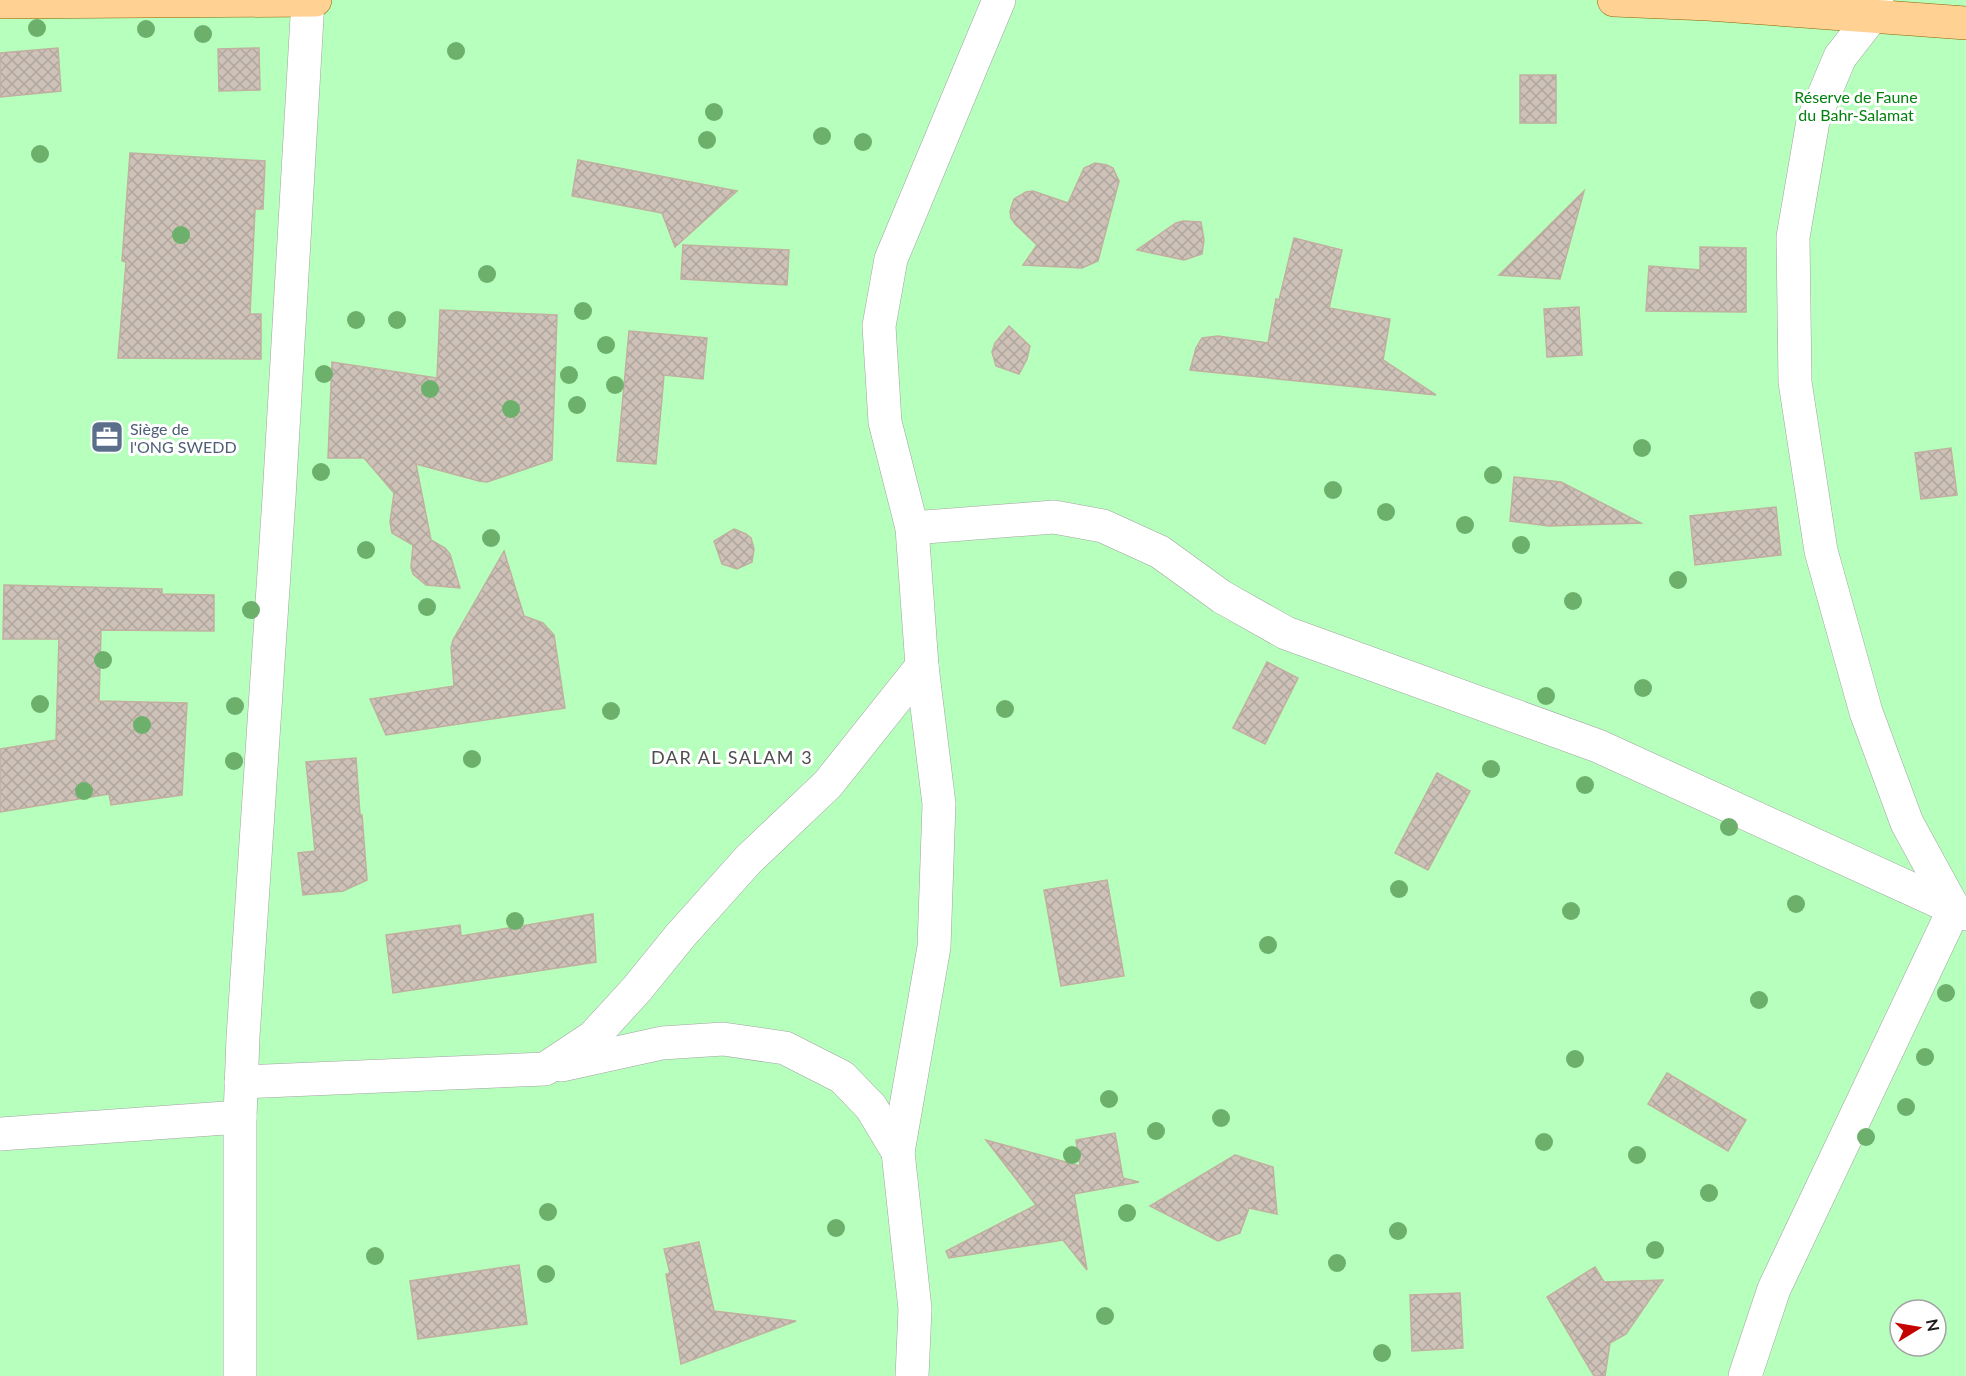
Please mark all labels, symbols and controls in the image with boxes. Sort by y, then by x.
park label: Réserve de Faune du Bahr-Salamat [1794,87,1918,124]
office icon: Siège de l'ONG SWEDD [89,419,125,455]
place label: Siège de l'ONG SWEDD [130,419,237,456]
district label: DAR AL SALAM 3 [651,746,813,768]
north arrow [1888,1298,1948,1358]
text: N [1923,1317,1944,1333]

